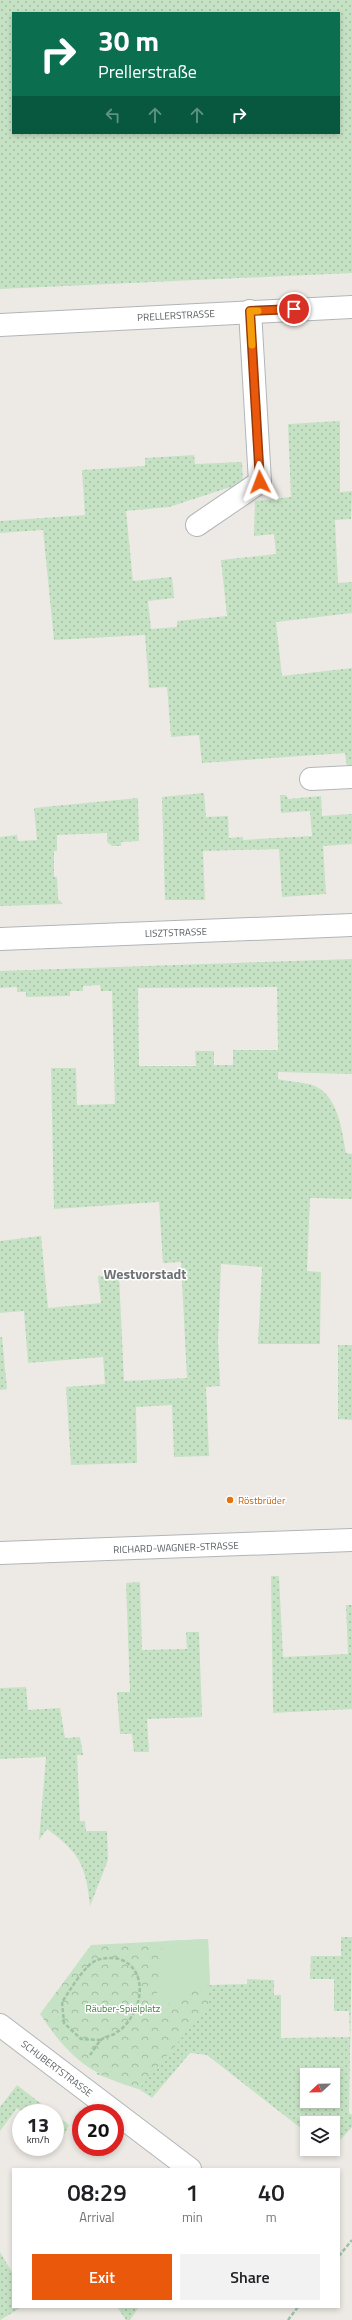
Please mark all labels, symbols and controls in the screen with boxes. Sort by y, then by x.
text: 30 m [98,19,159,62]
icon: right [32,28,84,80]
text: Prellerstraße [98,58,197,85]
icon: left [102,104,124,126]
icon: ahead [144,104,166,126]
icon: ahead [186,104,208,126]
icon: right [228,104,250,126]
pin [277,292,311,326]
icon: arrive [283,298,305,320]
street label: PRELLERSTRASSE [137,306,216,325]
position arrow [239,461,281,503]
street label: LISZTSTRASSE [145,924,208,941]
district label: Westvorstadt [104,1263,186,1284]
place label: Röstbrüder [238,1493,286,1508]
marker: Röstbrüder [225,1495,235,1505]
street label: RICHARD-WAGNER-STRASSE [113,1538,240,1557]
park label: Räuber-Spielplatz [86,2001,161,2016]
street label: SCHUBERTSTRASSE [18,2037,96,2101]
north arrow [300,2068,340,2108]
map controls [300,2068,340,2156]
speed limit sign: 20 [72,2104,124,2156]
text: 13 [27,2109,49,2140]
button: layers [300,2116,340,2156]
text: km/h [27,2132,49,2147]
text: 08:29 [67,2174,127,2210]
text: 1 [186,2174,199,2210]
text: 40 [258,2174,285,2210]
text: Arrival [79,2207,115,2227]
text: min [182,2207,203,2227]
text: m [266,2207,277,2227]
button: Exit [32,2254,172,2300]
button: Share [180,2254,320,2300]

